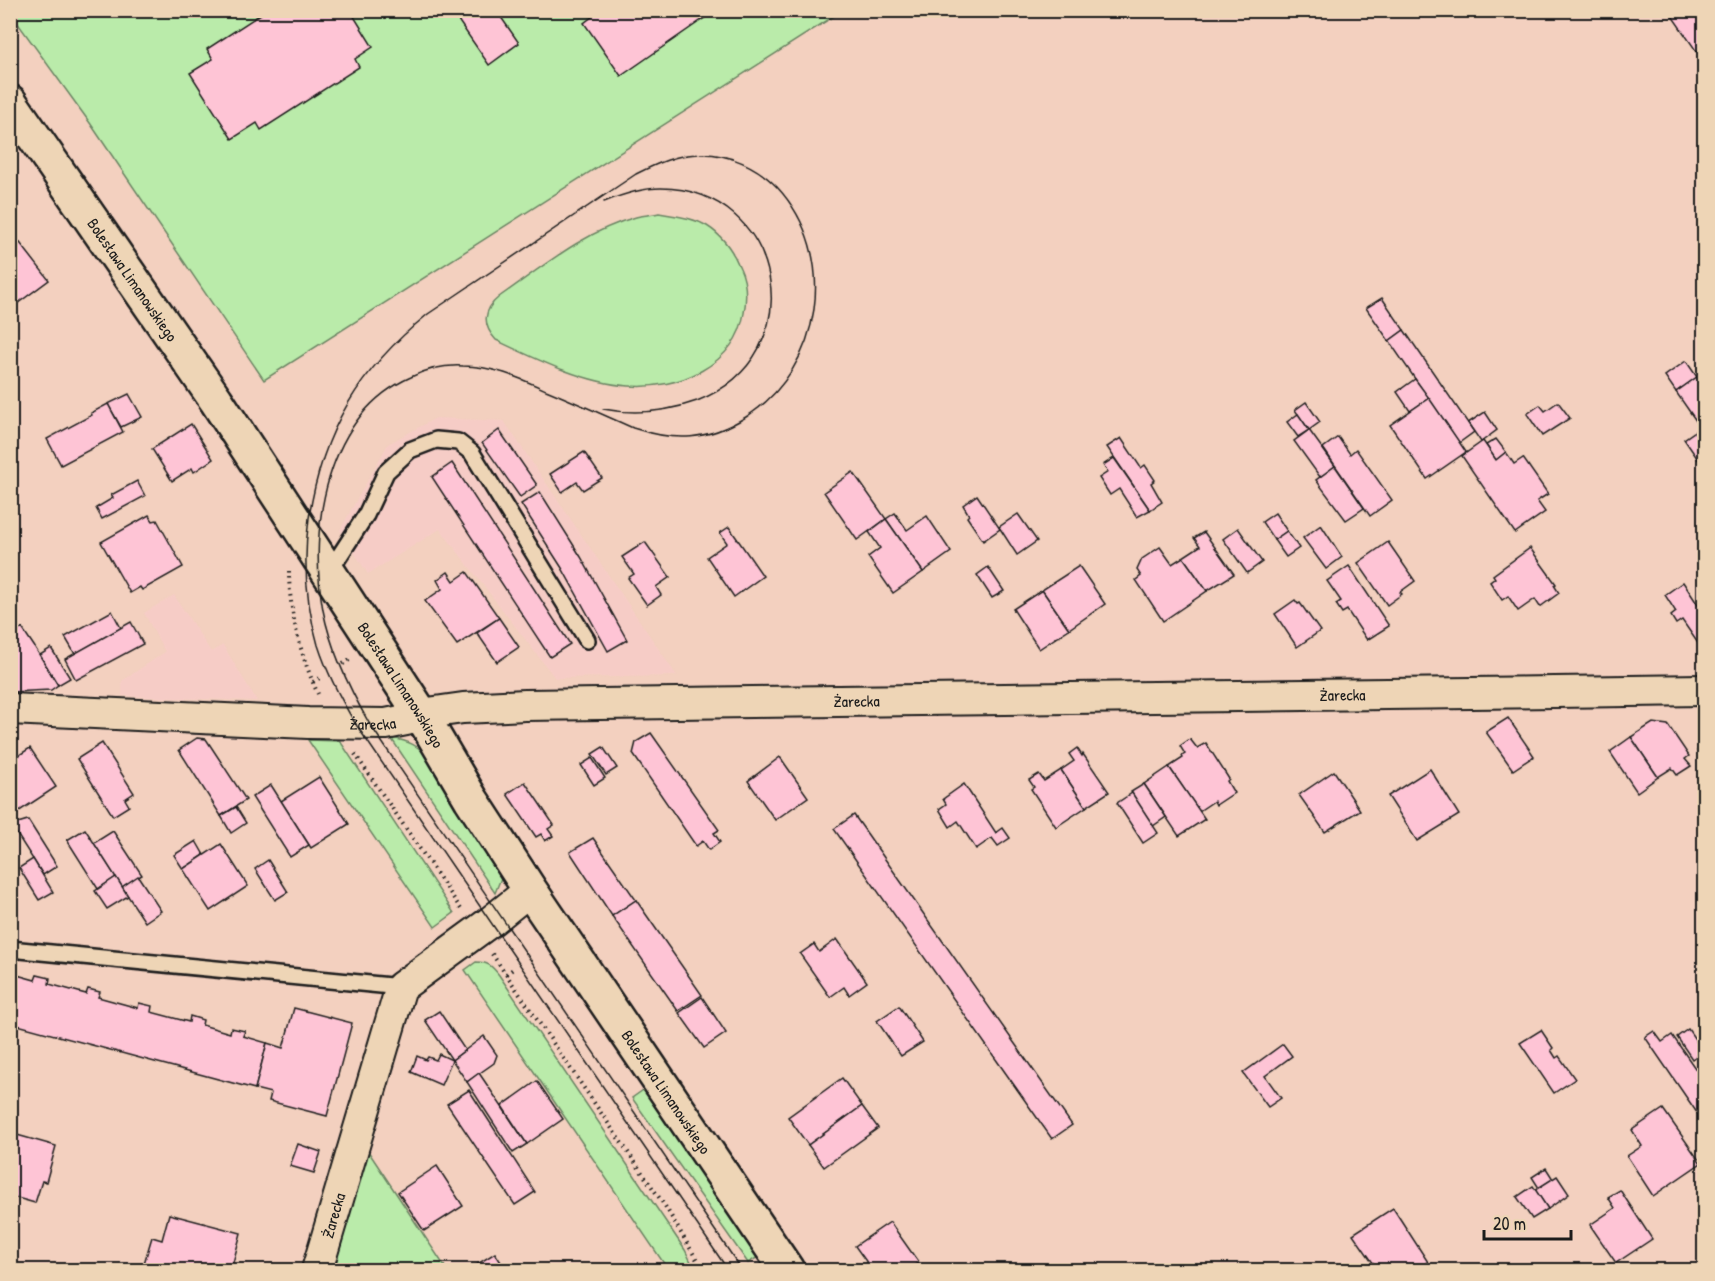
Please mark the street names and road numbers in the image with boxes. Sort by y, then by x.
street label: Bolesława Limanowskiego [82,214,184,346]
street label: Bolesława Limanowskiego [353,618,450,752]
street label: Żarecka [1319,683,1366,706]
street label: Żarecka [833,689,880,712]
street label: Żarecka [349,711,398,735]
street label: Bolesława Limanowskiego [617,1025,717,1159]
street label: Żarecka [316,1190,350,1241]

